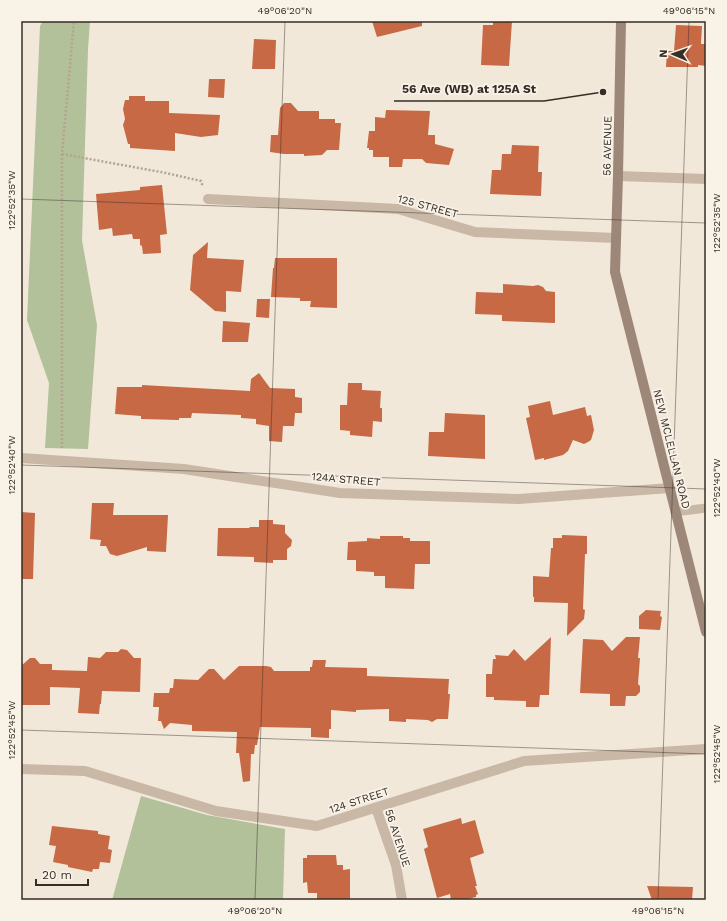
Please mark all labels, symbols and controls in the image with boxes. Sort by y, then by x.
text: 49°06'20"N [258,5,312,16]
text: 49°06'15"N [663,5,715,16]
north arrow [653,34,693,74]
text: N [657,49,670,58]
callout: 56 Ave (WB) at 125A St [394,77,544,101]
text: 56 Ave (WB) at 125A St [402,82,537,96]
street label: 56 AVENUE [600,116,615,176]
text: 122°52'35"W [6,170,17,230]
street label: 125 STREET [396,192,460,221]
text: 122°52'35"W [711,193,722,253]
street label: NEW MCLELLAN ROAD [650,388,693,510]
text: 122°52'40"W [6,435,17,495]
text: 122°52'40"W [711,458,722,518]
street label: 124A STREET [311,470,381,489]
text: 122°52'45"W [6,700,17,759]
text: 122°52'45"W [711,724,722,783]
street label: 124 STREET [328,785,391,816]
street label: 56 AVENUE [382,808,413,869]
scale bar [36,861,88,887]
text: 20 m [42,868,72,882]
text: 49°06'20"N [228,905,282,916]
text: 49°06'15"N [632,905,684,916]

